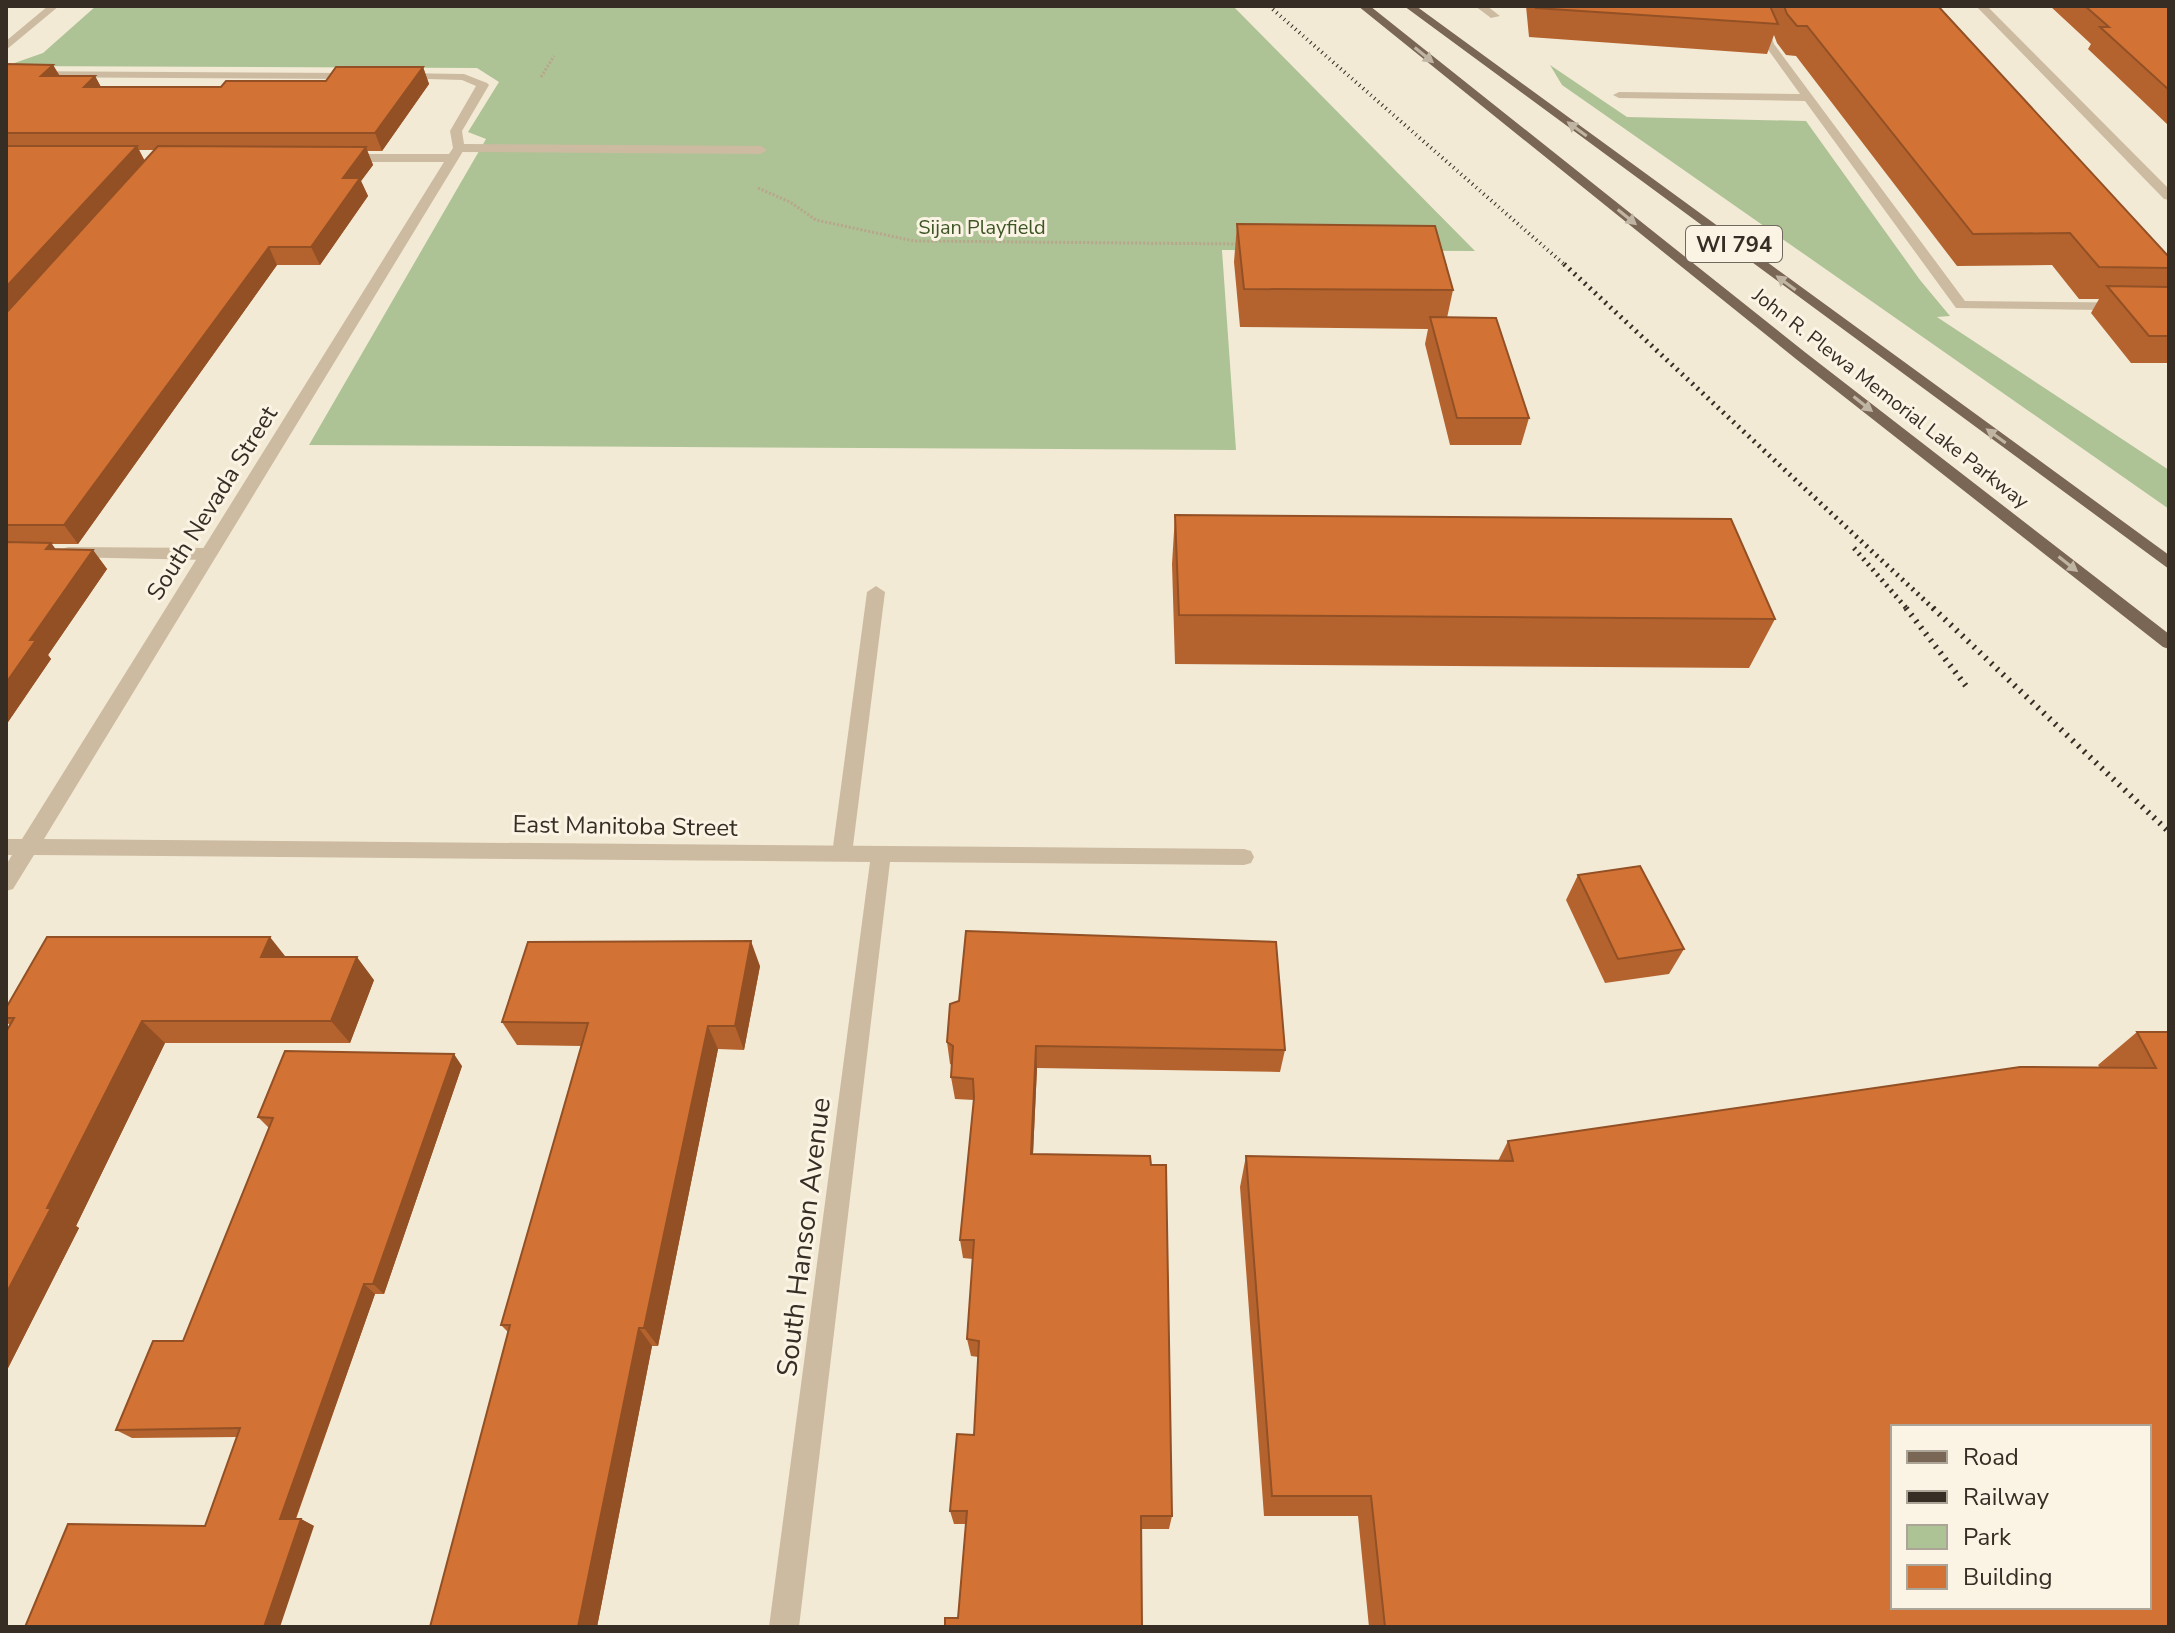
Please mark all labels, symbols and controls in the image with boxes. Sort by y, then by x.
one-way arrow [1414,46,1434,62]
one-way arrow [1566,121,1588,137]
one-way arrow [1617,208,1637,225]
park label: Sijan Playfield [918,214,1046,241]
road number: WI 794 [1686,226,1782,262]
one-way arrow [1776,275,1797,291]
street label: John R. Plewa Memorial Lake Parkway [1746,281,2035,515]
one-way arrow [1852,395,1873,412]
street label: South Nevada Street [139,399,285,606]
one-way arrow [1986,429,2006,445]
one-way arrow [2058,555,2078,571]
street label: East Manitoba Street [512,808,738,844]
street label: South Hanson Avenue [768,1095,840,1379]
legend [1891,1425,2151,1609]
text: Road [1963,1441,2019,1473]
text: Railway [1963,1481,2050,1513]
text: Park [1963,1521,2012,1553]
text: Building [1963,1561,2053,1593]

